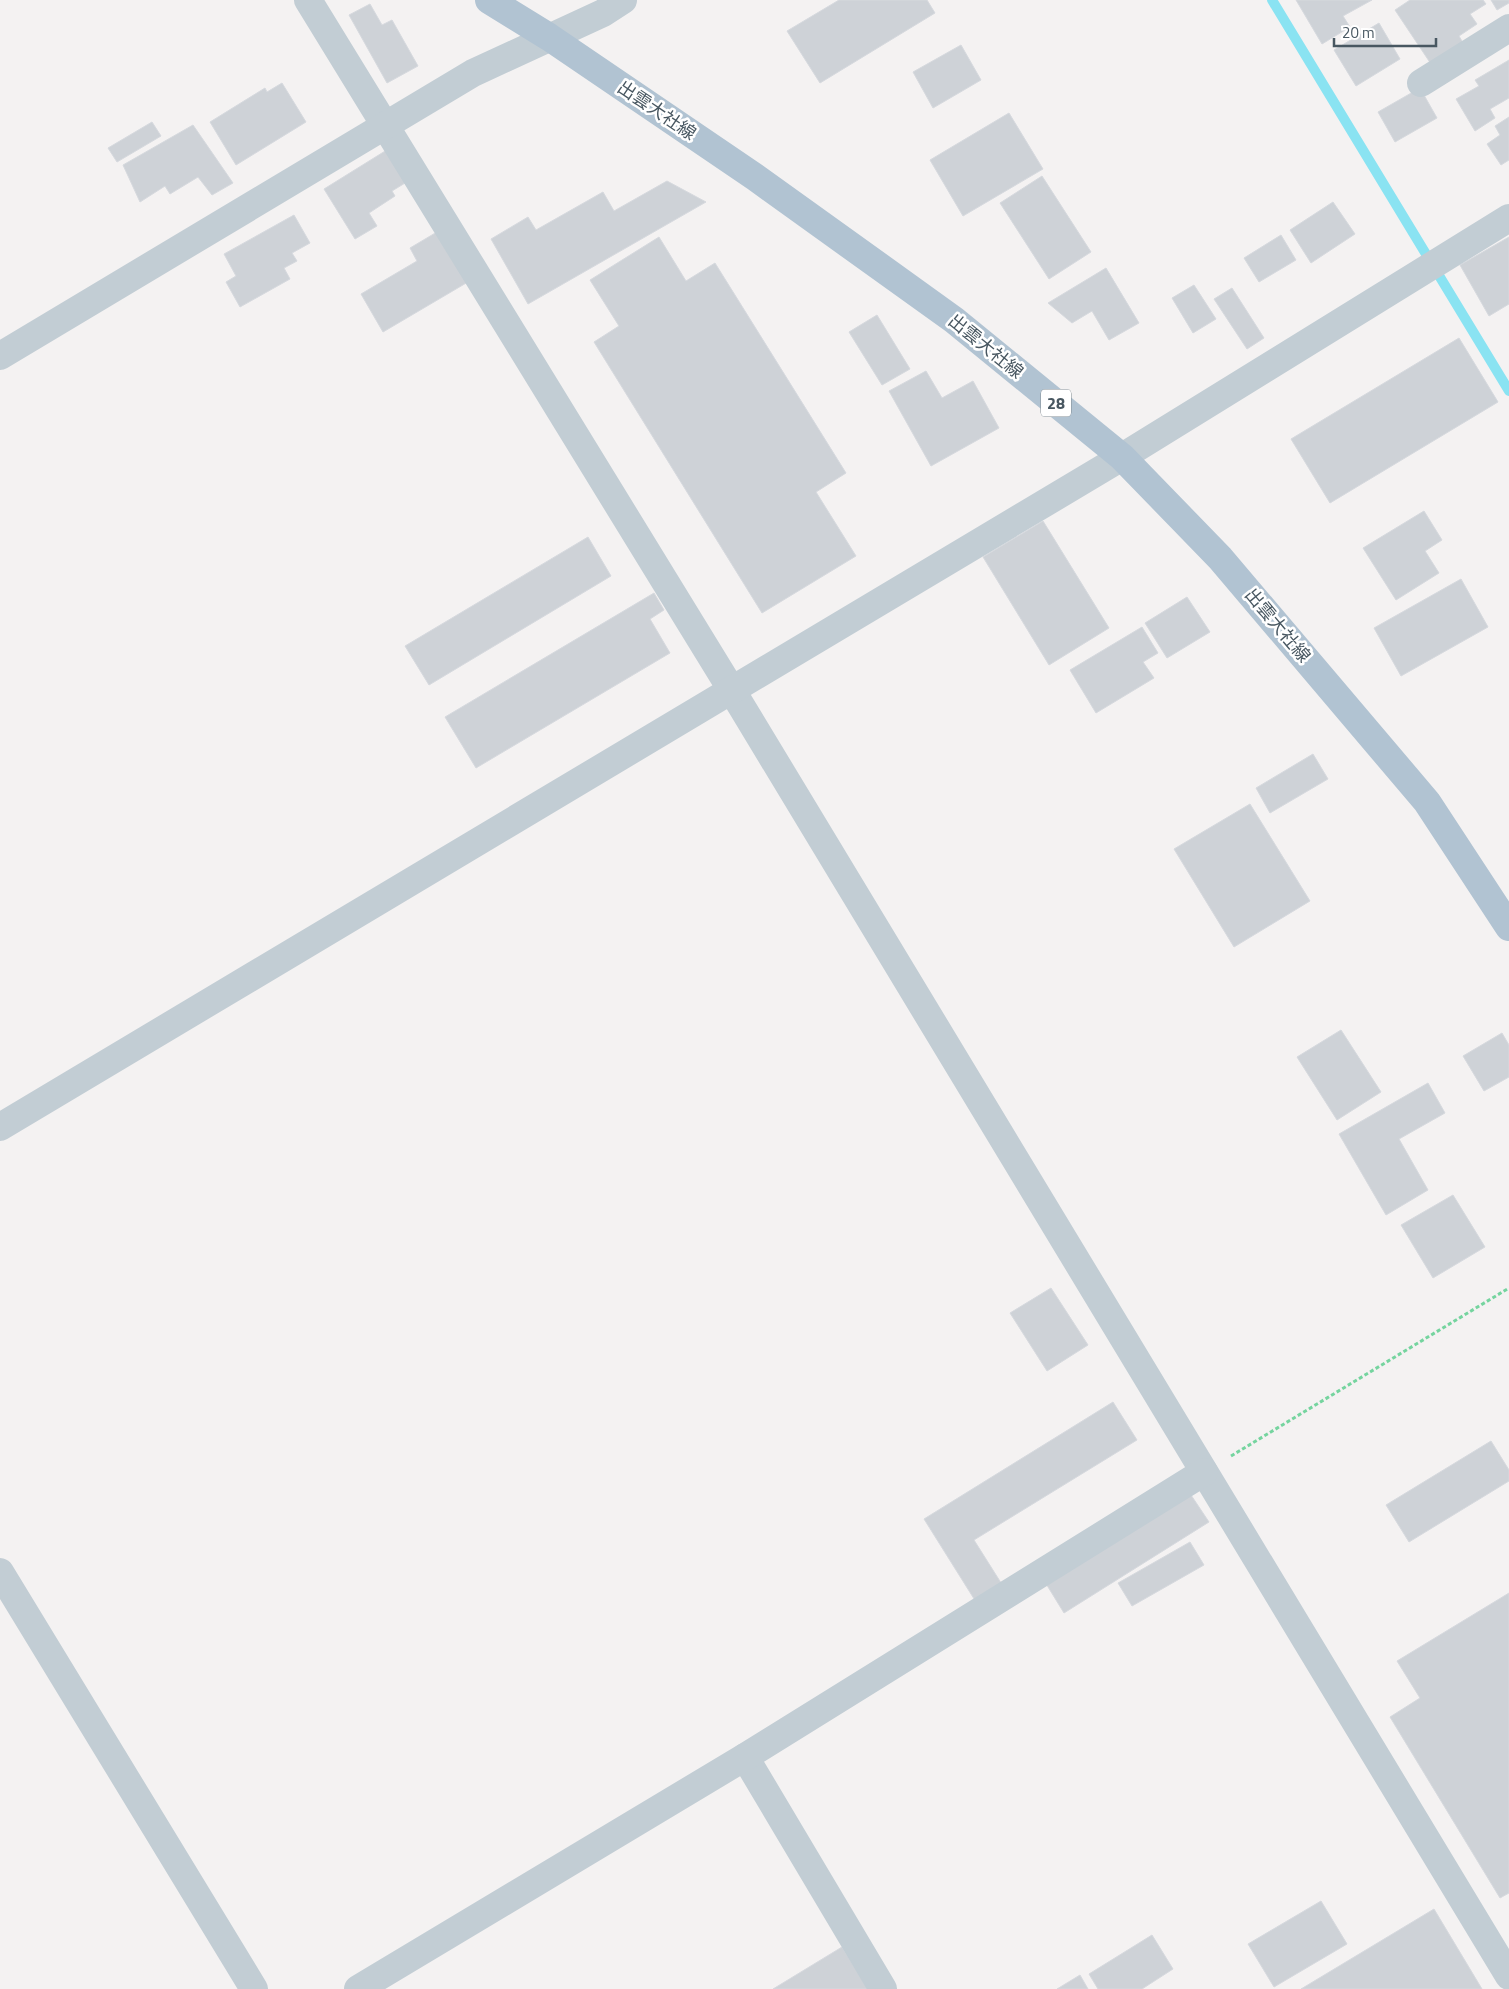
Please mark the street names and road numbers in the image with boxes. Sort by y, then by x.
street label: 出雲大社線 [612,74,702,146]
street label: 出雲大社線 [943,307,1029,385]
road number: 28 [1041,389,1071,416]
street label: 出雲大社線 [1239,582,1317,668]

